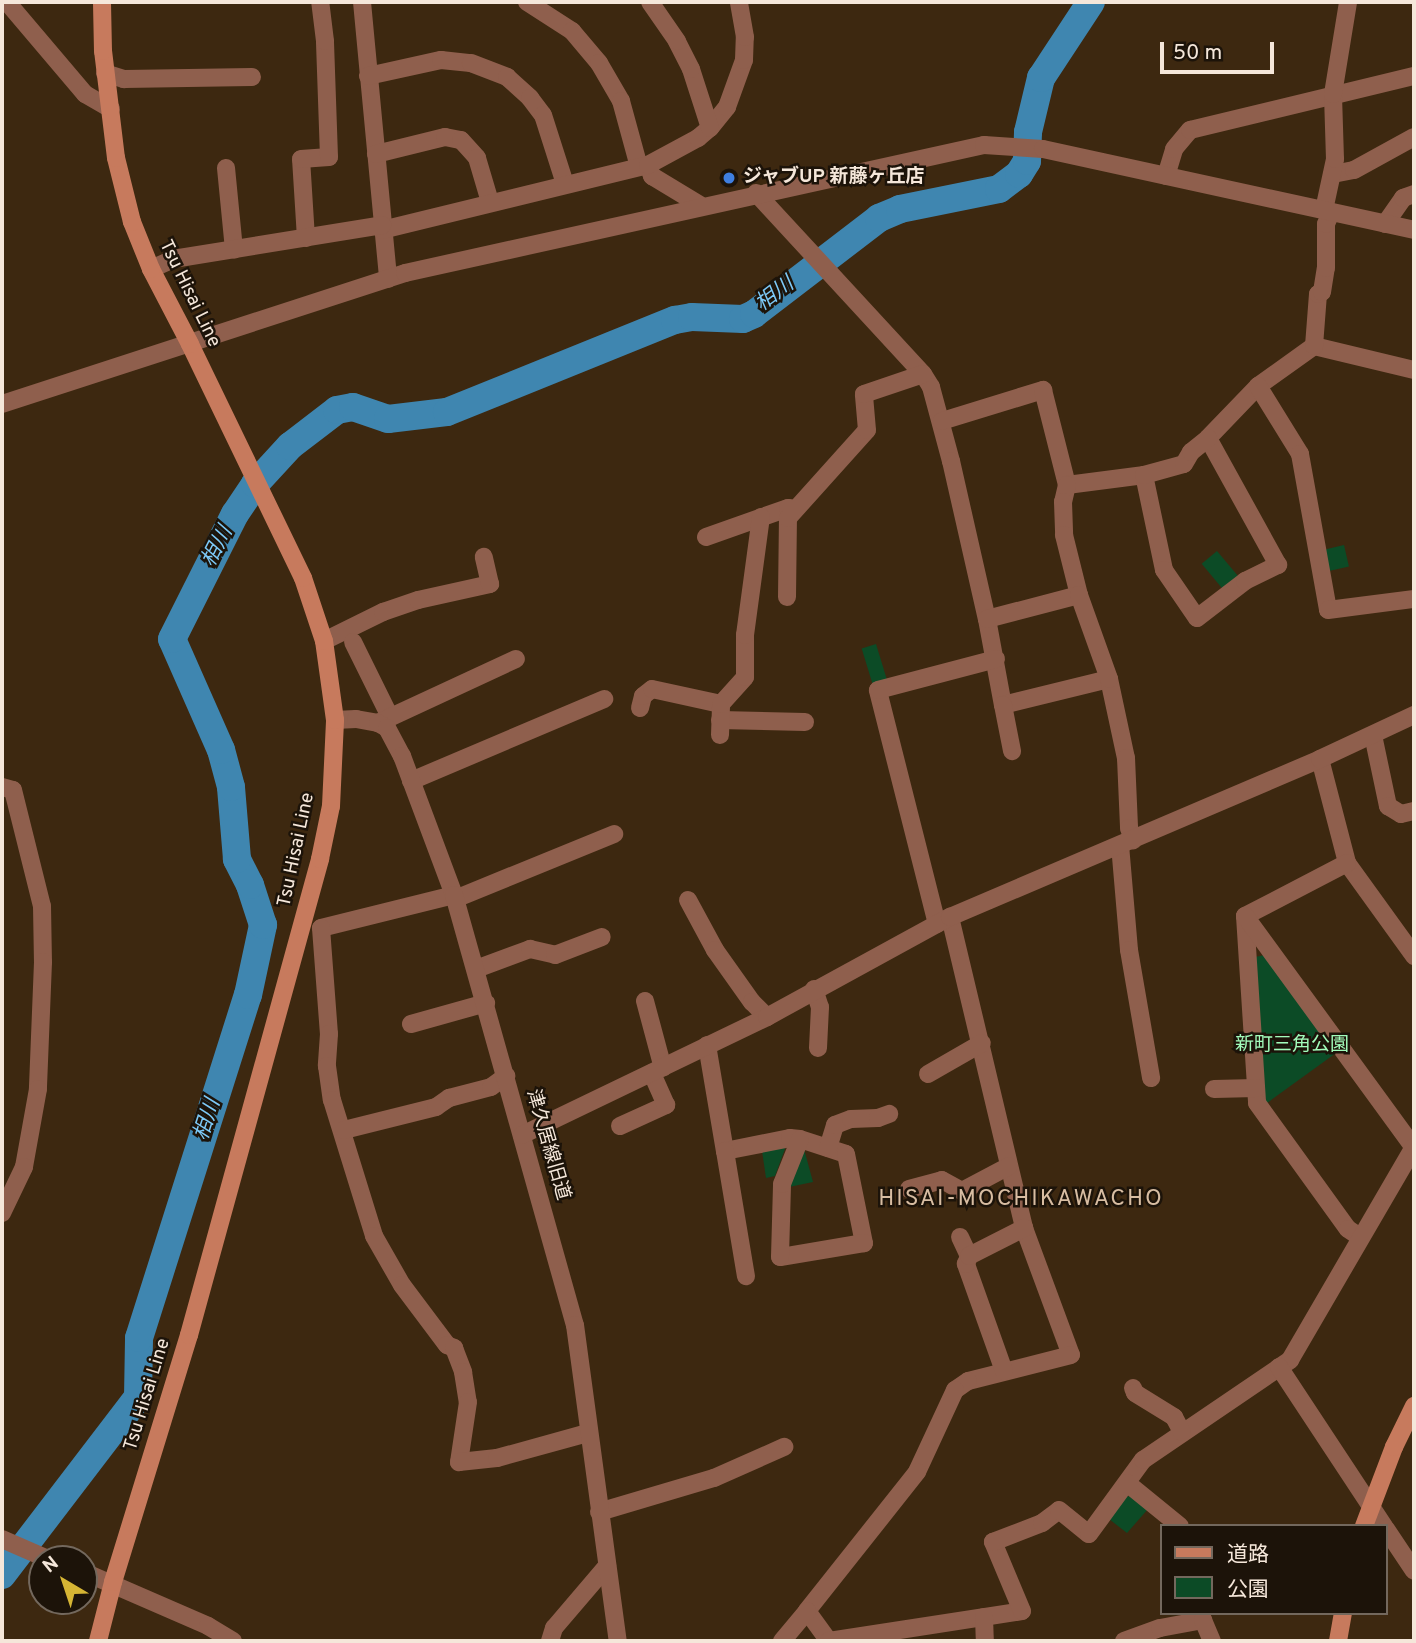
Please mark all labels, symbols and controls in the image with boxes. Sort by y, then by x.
scale bar [1164,28,1278,72]
text: 50 m [1173,40,1222,67]
place label: ジャブUP 新藤ヶ丘店 [743,167,925,189]
marker: ジャブUP 新藤ヶ丘店 [721,170,737,186]
street label: Tsu Hisai Line [153,237,225,351]
water label: 相川 [751,272,799,318]
water label: 相川 [197,523,239,571]
street label: Tsu Hisai Line [274,791,320,909]
park label: 新町三角公園 [1235,1035,1349,1057]
street label: 津久居線旧道 [520,1087,574,1203]
water label: 相川 [190,1096,226,1144]
district label: HISAI-MOCHIKAWACHO [880,1186,1162,1214]
street label: Tsu Hisai Line [120,1336,176,1454]
legend [1160,1524,1388,1615]
text: 道路 [1227,1542,1269,1569]
north arrow [28,1545,98,1615]
text: N [38,1552,64,1579]
text: 公園 [1227,1577,1269,1604]

